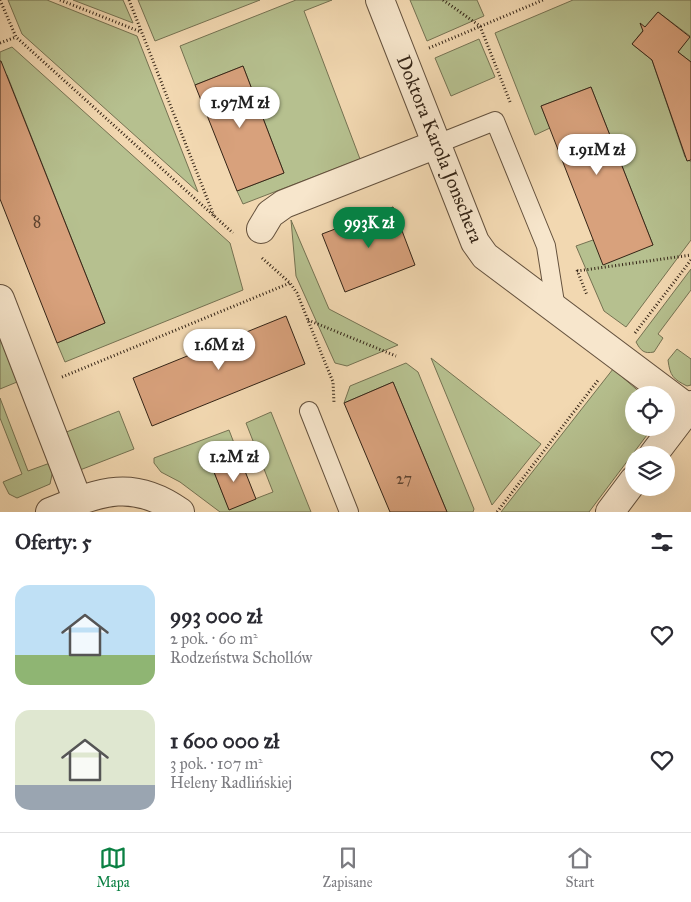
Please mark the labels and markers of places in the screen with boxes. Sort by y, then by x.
pin: 1.97M zł [188,86,292,129]
pin: 1.91M zł [545,134,649,176]
pin: 993K zł [323,206,415,249]
pin: 1.6M zł [173,328,265,371]
pin: 1.2M zł [188,440,280,483]

